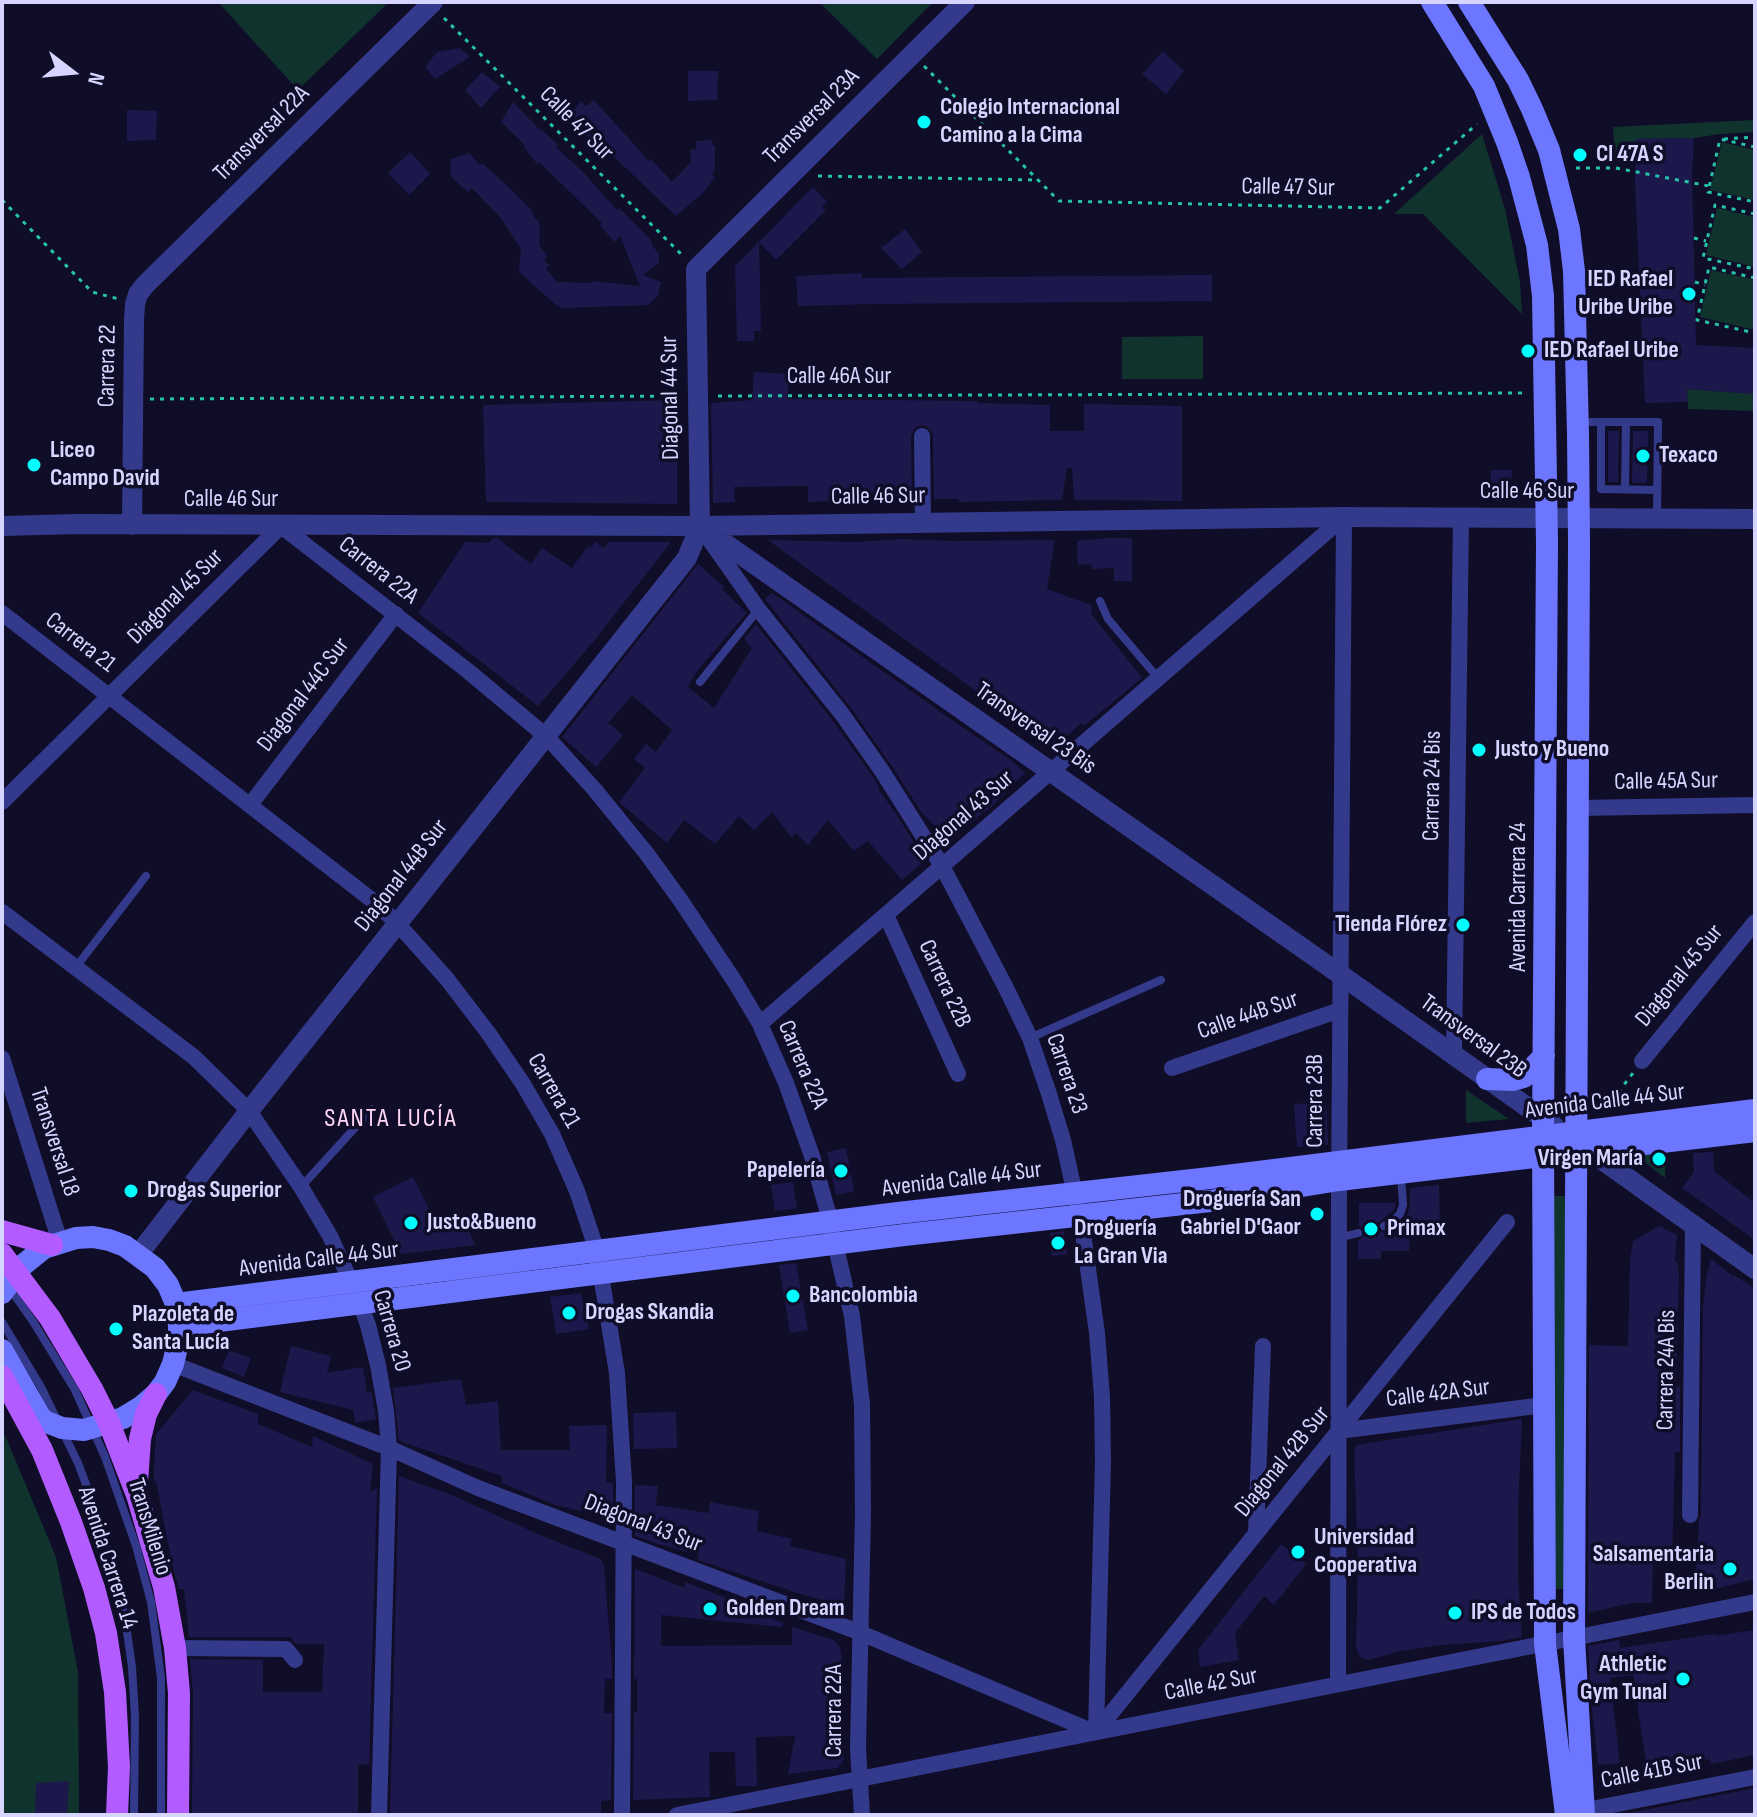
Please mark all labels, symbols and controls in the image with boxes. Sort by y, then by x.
north arrow [32,32,112,112]
street label: Transversal 23A [758,63,866,171]
text: N [81,69,110,88]
street label: Transversal 22A [208,80,316,188]
street label: Calle 47 Sur [533,81,619,167]
place label: Colegio Internacional Camino a la Cima [940,94,1120,150]
marker: Colegio Internacional Camino a la Cima [915,113,933,131]
place label: Cl 47A S [1596,141,1664,169]
marker: Cl 47A S [1571,146,1589,164]
street label: Calle 47 Sur [1241,173,1335,203]
place label: IED Rafael Uribe Uribe [1578,266,1673,322]
marker: IED Rafael Uribe Uribe [1680,285,1698,303]
street label: Carrera 22 [93,324,123,408]
street label: Diagonal 44 Sur [656,336,686,460]
place label: IED Rafael Uribe [1544,337,1679,365]
marker: IED Rafael Uribe [1519,342,1537,360]
street label: Calle 46A Sur [787,363,891,391]
place label: Liceo Campo David [50,437,160,493]
place label: Texaco [1659,442,1718,470]
marker: Texaco [1634,447,1652,465]
marker: Liceo Campo David [25,456,43,474]
street label: Calle 46 Sur [1480,478,1574,506]
street label: Calle 46 Sur [831,482,925,512]
street label: Calle 46 Sur [184,486,278,514]
street label: Carrera 22A [332,531,424,611]
street label: Diagonal 45 Sur [122,543,230,651]
street label: Carrera 21 [39,607,121,679]
street label: Diagonal 44C Sur [252,632,356,758]
street label: Transversal 23 Bis [969,677,1101,781]
street label: Carrera 24 Bis [1418,731,1448,841]
place label: Justo y Bueno [1495,736,1609,764]
marker: Justo y Bueno [1470,741,1488,759]
street label: Diagonal 43 Sur [908,764,1020,868]
street label: Calle 45A Sur [1614,767,1718,797]
street label: Diagonal 44B Sur [349,814,455,938]
street label: Avenida Carrera 24 [1505,822,1533,972]
place label: Tienda Flórez [1335,911,1447,939]
marker: Tienda Flórez [1454,916,1472,934]
street label: Diagonal 45 Sur [1630,919,1730,1033]
street label: Carrera 22B [911,936,977,1032]
street label: Calle 44B Sur [1194,985,1302,1047]
street label: Transversal 23B [1414,989,1532,1085]
street label: Carrera 22A [771,1017,833,1113]
street label: Carrera 23 [1039,1030,1093,1118]
street label: Carrera 21 [520,1049,586,1133]
street label: Carrera 23B [1302,1054,1330,1148]
street label: Avenida Calle 44 Sur [1524,1078,1686,1126]
street label: Transversal 18 [23,1084,85,1200]
district label: SANTA LUCÍA [324,1103,458,1135]
place label: Virgen María [1538,1145,1643,1173]
marker: Virgen María [1650,1150,1668,1168]
street label: Avenida Calle 44 Sur [881,1156,1043,1204]
place label: Papelería [747,1157,825,1185]
marker: Papelería [832,1162,850,1180]
place label: Drogas Superior [147,1177,282,1205]
marker: Drogas Superior [122,1182,140,1200]
place label: Droguería San Gabriel D'Gaor [1180,1186,1301,1242]
marker: Droguería San Gabriel D'Gaor [1308,1205,1326,1223]
place label: Justo&Bueno [427,1209,536,1237]
marker: Justo&Bueno [402,1214,420,1232]
place label: Droguería La Gran Via [1074,1215,1168,1271]
place label: Primax [1387,1215,1446,1243]
marker: Primax [1362,1220,1380,1238]
marker: Droguería La Gran Via [1049,1234,1067,1252]
street label: Avenida Calle 44 Sur [238,1236,400,1284]
place label: Bancolombia [809,1282,918,1310]
street label: Carrera 20 [366,1287,416,1375]
marker: Bancolombia [784,1287,802,1305]
place label: Drogas Skandia [585,1299,714,1327]
place label: Plazoleta de Santa Lucía [132,1301,234,1357]
marker: Drogas Skandia [560,1304,578,1322]
street label: Carrera 24A Bis [1652,1309,1682,1431]
marker: Plazoleta de Santa Lucía [107,1320,125,1338]
street label: Calle 42A Sur [1385,1373,1491,1415]
street label: Diagonal 42B Sur [1229,1401,1337,1523]
street label: TransMilenio [121,1475,177,1579]
street label: Avenida Carrera 14 [70,1483,144,1633]
street label: Diagonal 43 Sur [580,1488,706,1560]
place label: Universidad Cooperativa [1314,1524,1417,1580]
place label: Salsamentaria Berlin [1593,1541,1714,1597]
marker: Universidad Cooperativa [1289,1543,1307,1561]
marker: Salsamentaria Berlin [1721,1560,1739,1578]
place label: Golden Dream [726,1595,845,1623]
place label: IPS de Todos [1471,1599,1576,1627]
marker: Golden Dream [701,1600,719,1618]
marker: IPS de Todos [1446,1604,1464,1622]
place label: Athletic Gym Tunal [1580,1651,1667,1707]
street label: Calle 42 Sur [1162,1662,1260,1708]
street label: Carrera 22A [821,1664,849,1758]
marker: Athletic Gym Tunal [1674,1670,1692,1688]
street label: Calle 41B Sur [1599,1748,1705,1796]

